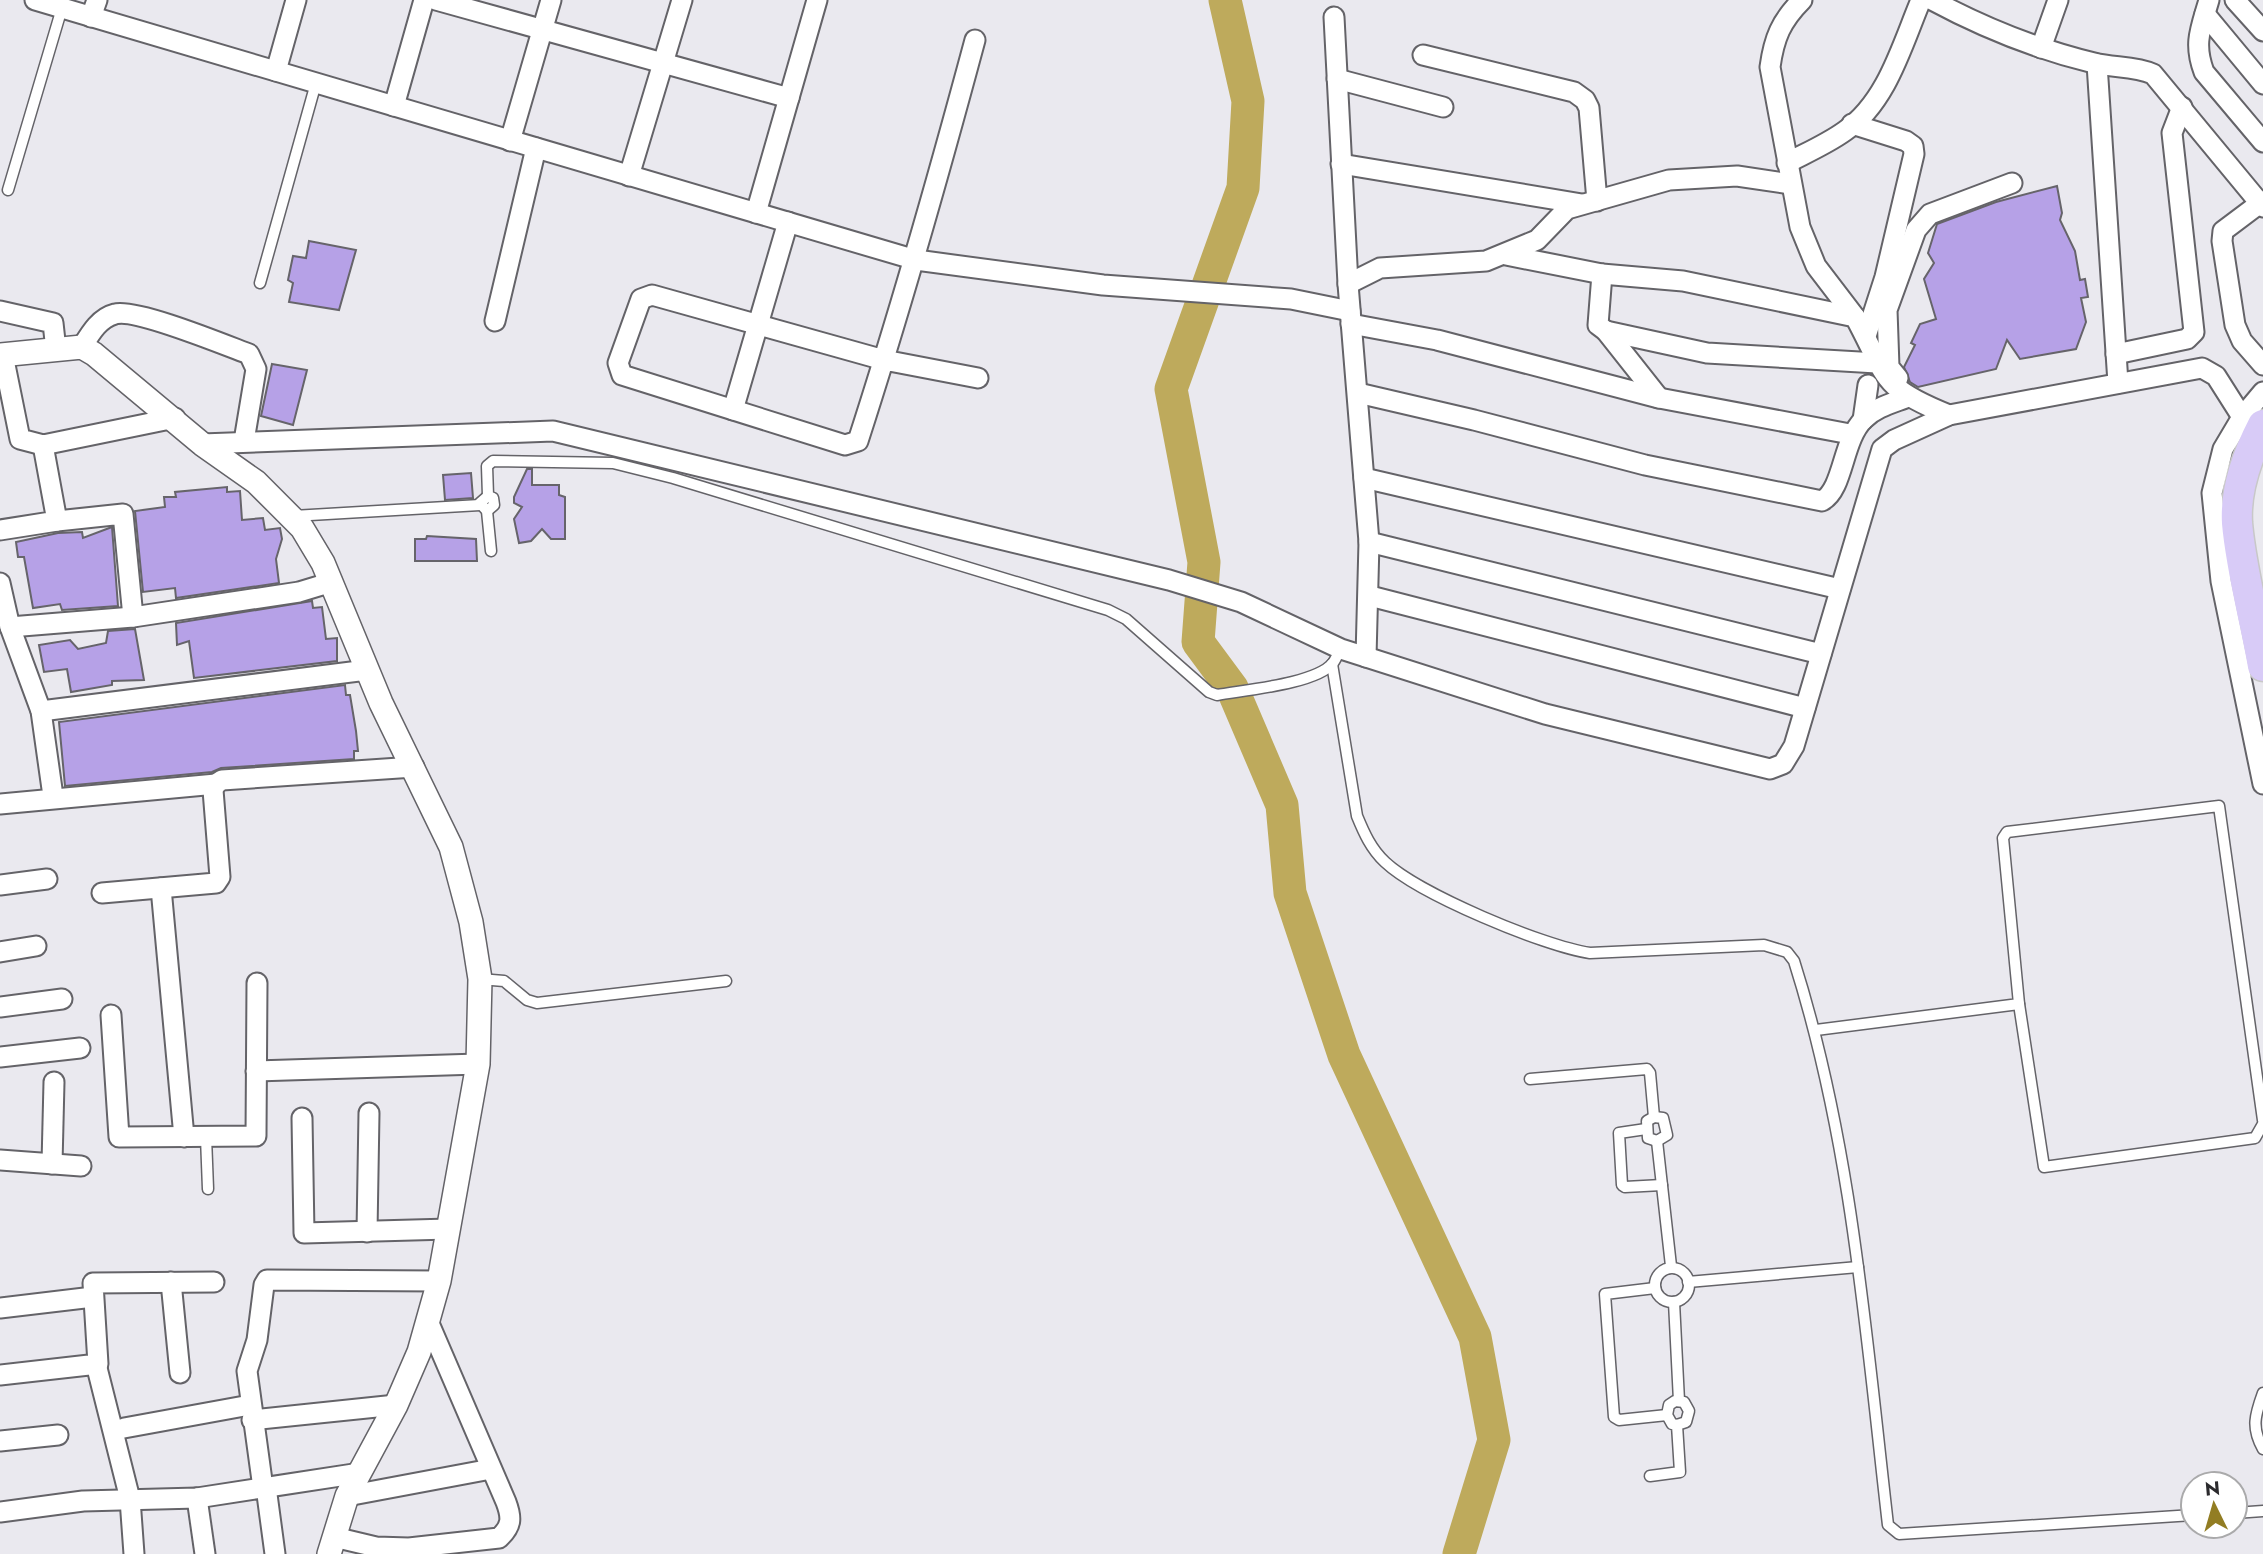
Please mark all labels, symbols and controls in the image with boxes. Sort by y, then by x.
north arrow [2179,1470,2249,1540]
text: N [2204,1474,2221,1503]

